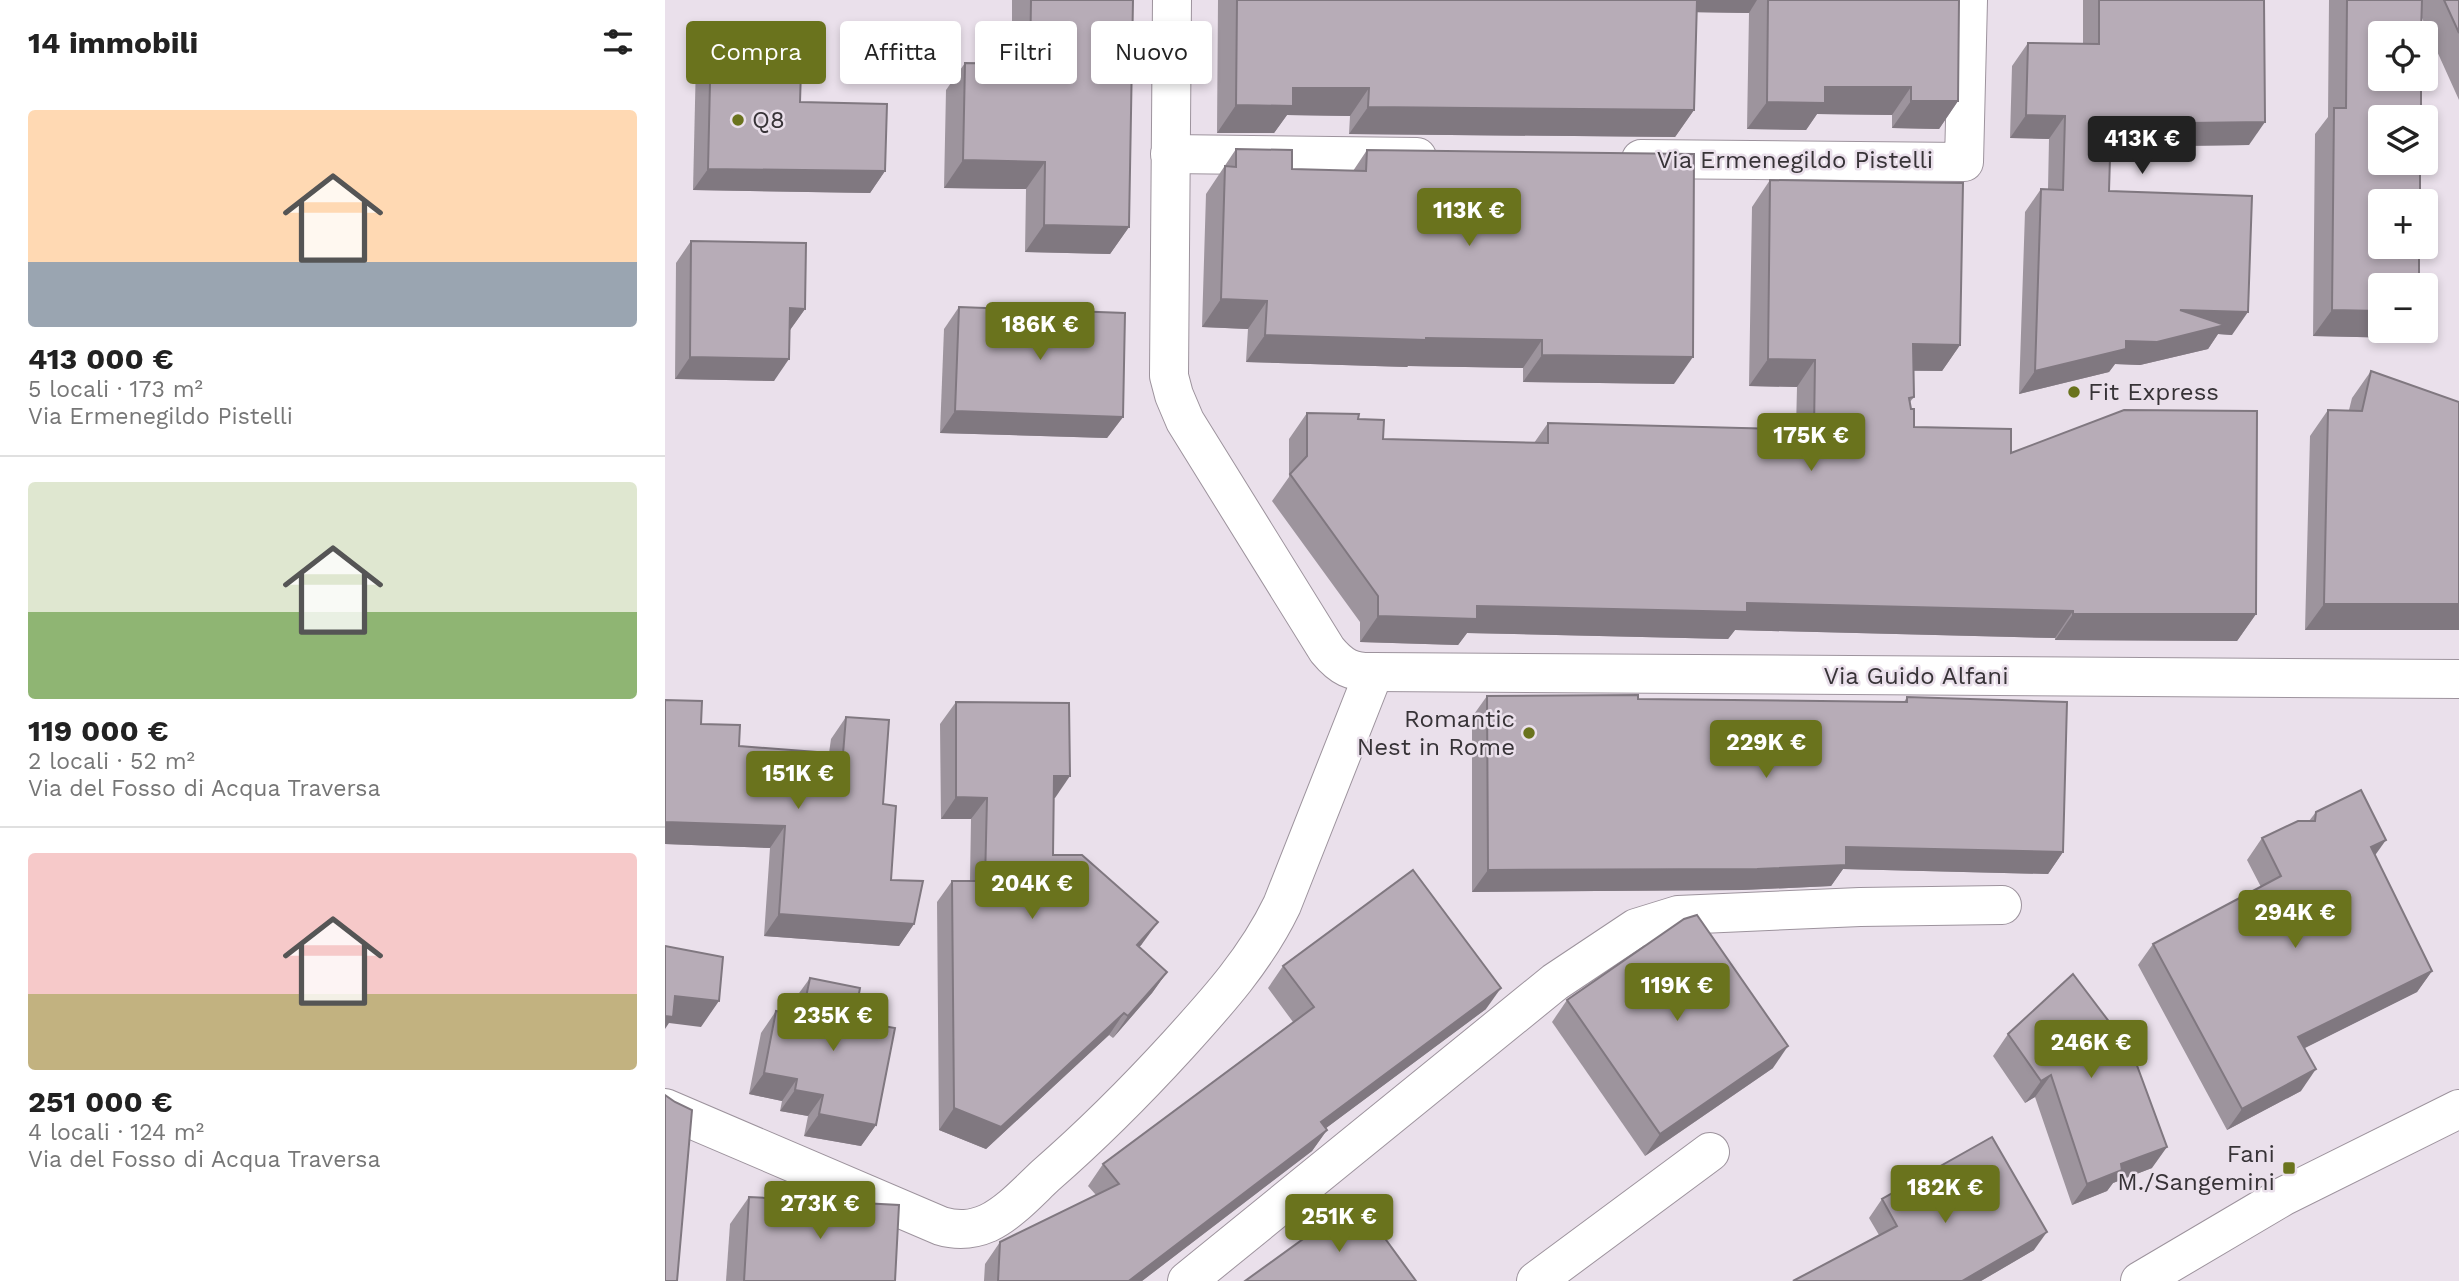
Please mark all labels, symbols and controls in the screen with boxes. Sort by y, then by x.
chip: Compra [686,21,826,84]
chip: Affitta [840,21,961,84]
chip: Filtri [975,21,1077,84]
chip: Nuovo [1091,21,1212,84]
map controls [2368,21,2438,343]
button: locate [2368,21,2438,91]
icon: filters [599,23,637,61]
text: 14 immobili [28,25,198,60]
button: layers [2368,105,2438,175]
place label: Q8 [752,106,785,134]
marker: Q8 [730,112,746,128]
pin: 413K € [2085,116,2199,176]
text: 413K € [2104,125,2180,152]
street label: Via Ermenegildo Pistelli [1657,146,1933,174]
icon: home [270,155,396,281]
pin: 113K € [1412,188,1526,248]
button: + [2368,189,2438,259]
text: 113K € [1433,197,1505,224]
button: − [2368,273,2438,343]
pin: 186K € [983,302,1097,362]
text: 186K € [1001,311,1079,338]
text: 413 000 € [28,341,174,376]
text: 5 locali · 173 m² [28,376,203,403]
place label: Fit Express [2088,378,2219,406]
marker: Fit Express [2066,384,2082,400]
text: Via Ermenegildo Pistelli [28,403,293,430]
pin: 175K € [1754,414,1868,473]
text: 175K € [1773,422,1849,449]
icon: home [270,527,396,653]
street label: Via Guido Alfani [1823,662,2009,690]
place label: Romantic Nest in Rome [1357,705,1515,761]
text: 119 000 € [28,713,169,748]
pin: 229K € [1709,720,1823,780]
marker: Romantic Nest in Rome [1521,725,1537,741]
text: 229K € [1726,729,1806,756]
text: 2 locali · 52 m² [28,748,195,775]
pin: 151K € [741,752,855,811]
text: 151K € [762,760,834,787]
text: Via del Fosso di Acqua Traversa [28,775,380,802]
pin: 204K € [975,862,1089,921]
text: 204K € [991,870,1073,897]
pin: 294K € [2238,890,2352,950]
icon: home [270,898,396,1024]
text: 294K € [2254,899,2336,926]
pin: 119K € [1620,964,1734,1023]
text: 119K € [1641,972,1713,999]
pin: 235K € [776,993,890,1053]
text: 235K € [793,1002,873,1029]
pin: 246K € [2034,1020,2148,1080]
text: 246K € [2050,1029,2132,1056]
text: 251 000 € [28,1084,172,1119]
text: 4 locali · 124 m² [28,1119,204,1146]
place label: Fani M./Sangemini [2117,1140,2275,1196]
text: Via del Fosso di Acqua Traversa [28,1146,380,1173]
marker: Fani M./Sangemini [2281,1160,2297,1176]
pin: 182K € [1888,1166,2002,1225]
text: 182K € [1907,1174,1983,1201]
pin: 273K € [763,1182,877,1241]
text: 273K € [780,1190,860,1217]
pin: 251K € [1282,1194,1396,1254]
text: 251K € [1301,1203,1377,1230]

